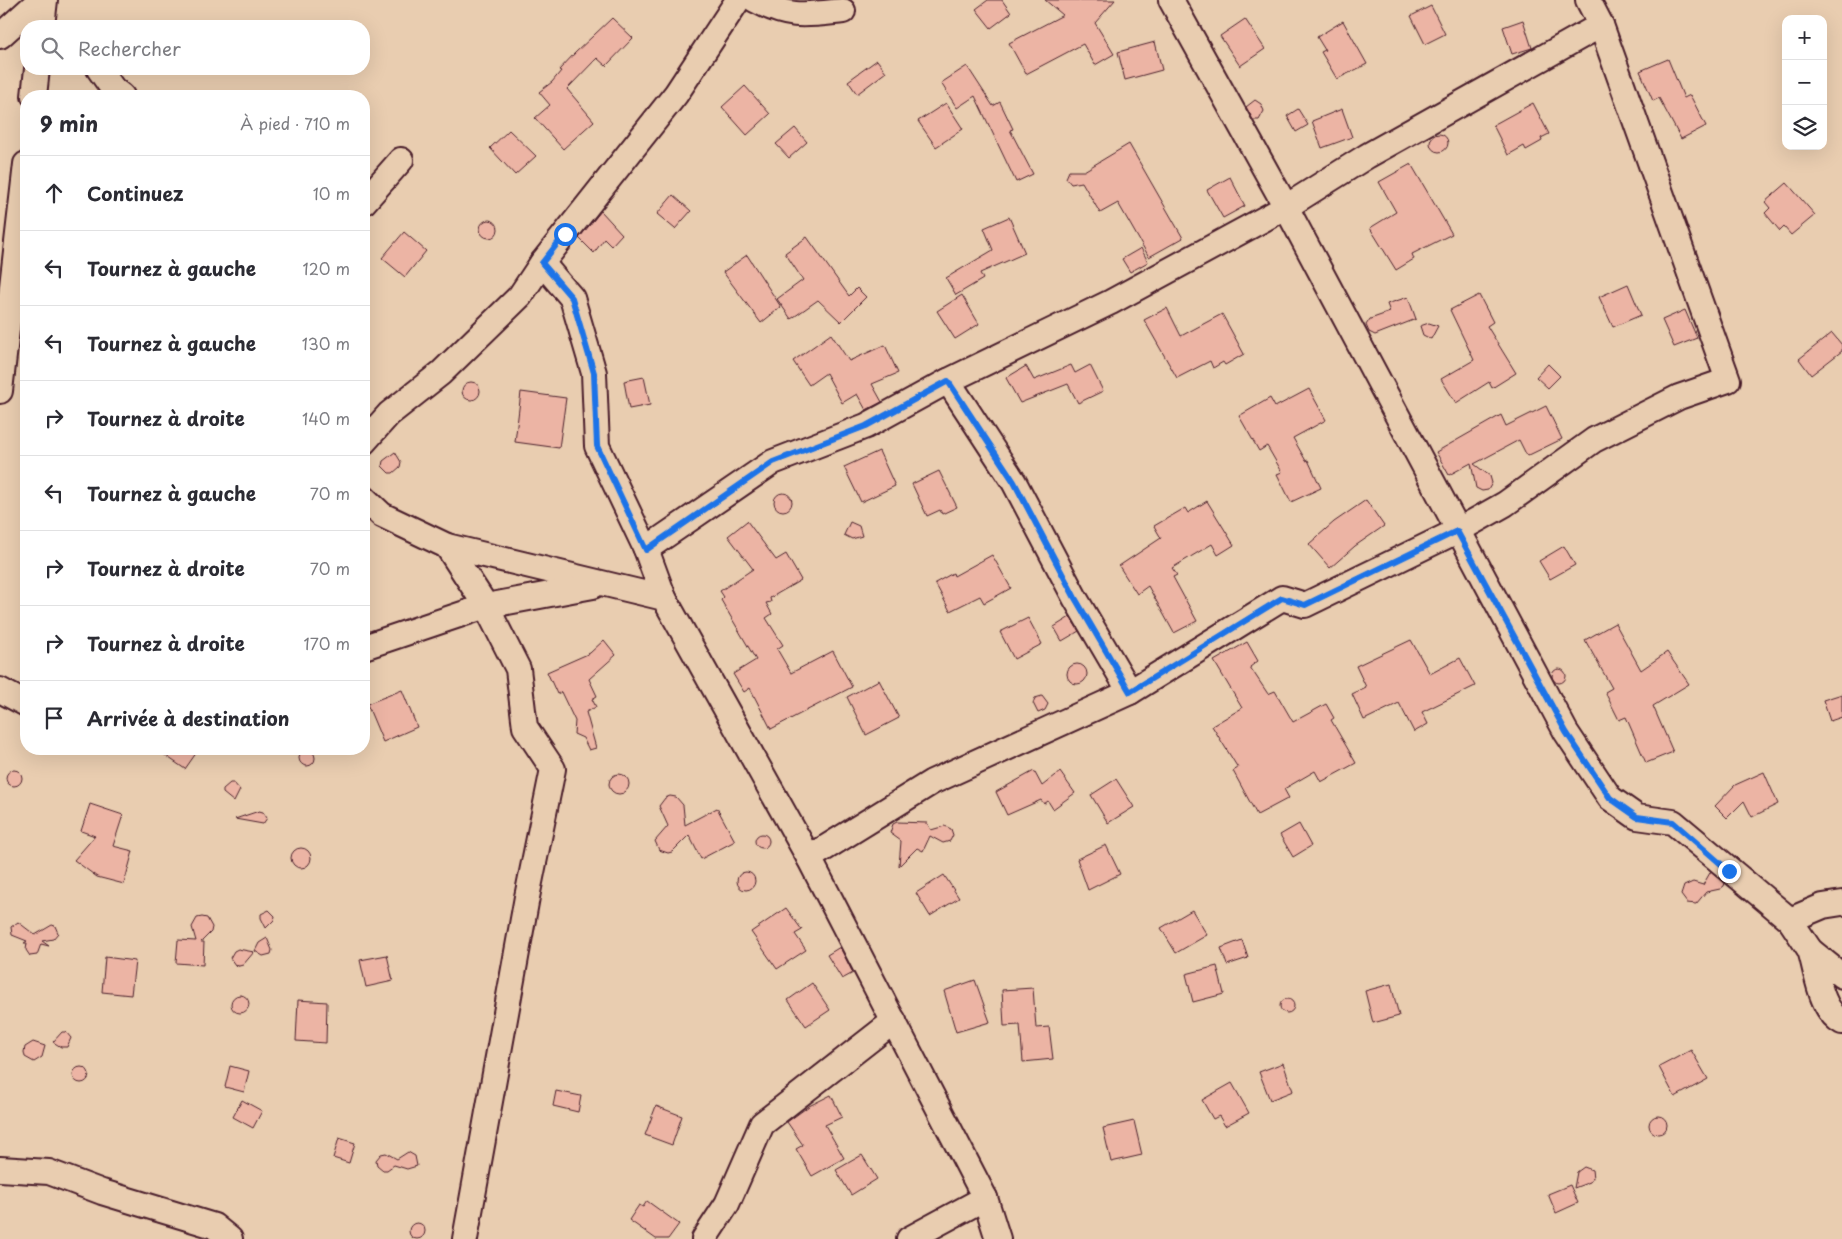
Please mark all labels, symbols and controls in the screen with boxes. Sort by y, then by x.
map controls [1782,15,1827,150]
button: + [1782,15,1827,60]
search box [20,20,370,75]
icon: search [38,34,66,62]
text: Rechercher [78,34,181,62]
button: − [1782,60,1827,105]
button: layers [1782,105,1827,150]
text: 9 min [40,107,98,139]
text: À pied · 710 m [240,111,350,135]
icon: ahead [40,179,68,207]
text: Continuez [87,179,184,207]
text: 10 m [313,181,350,205]
route start [554,223,577,246]
icon: left [40,254,68,282]
text: Tournez à gauche [87,254,256,282]
text: 120 m [303,256,350,280]
icon: left [40,329,68,357]
text: Tournez à gauche [87,329,256,357]
text: 130 m [302,331,350,355]
icon: right [40,404,68,432]
text: Tournez à droite [87,404,245,432]
text: 140 m [302,406,350,430]
icon: left [40,479,68,507]
text: Tournez à gauche [87,479,256,507]
text: 70 m [310,481,350,505]
icon: right [40,554,68,582]
text: Tournez à droite [87,554,245,582]
text: 70 m [310,556,350,580]
icon: right [40,629,68,657]
text: Tournez à droite [87,629,245,657]
text: 170 m [304,631,350,655]
icon: arrive [40,704,68,732]
text: Arrivée à destination [87,704,290,732]
route end [1718,860,1741,883]

